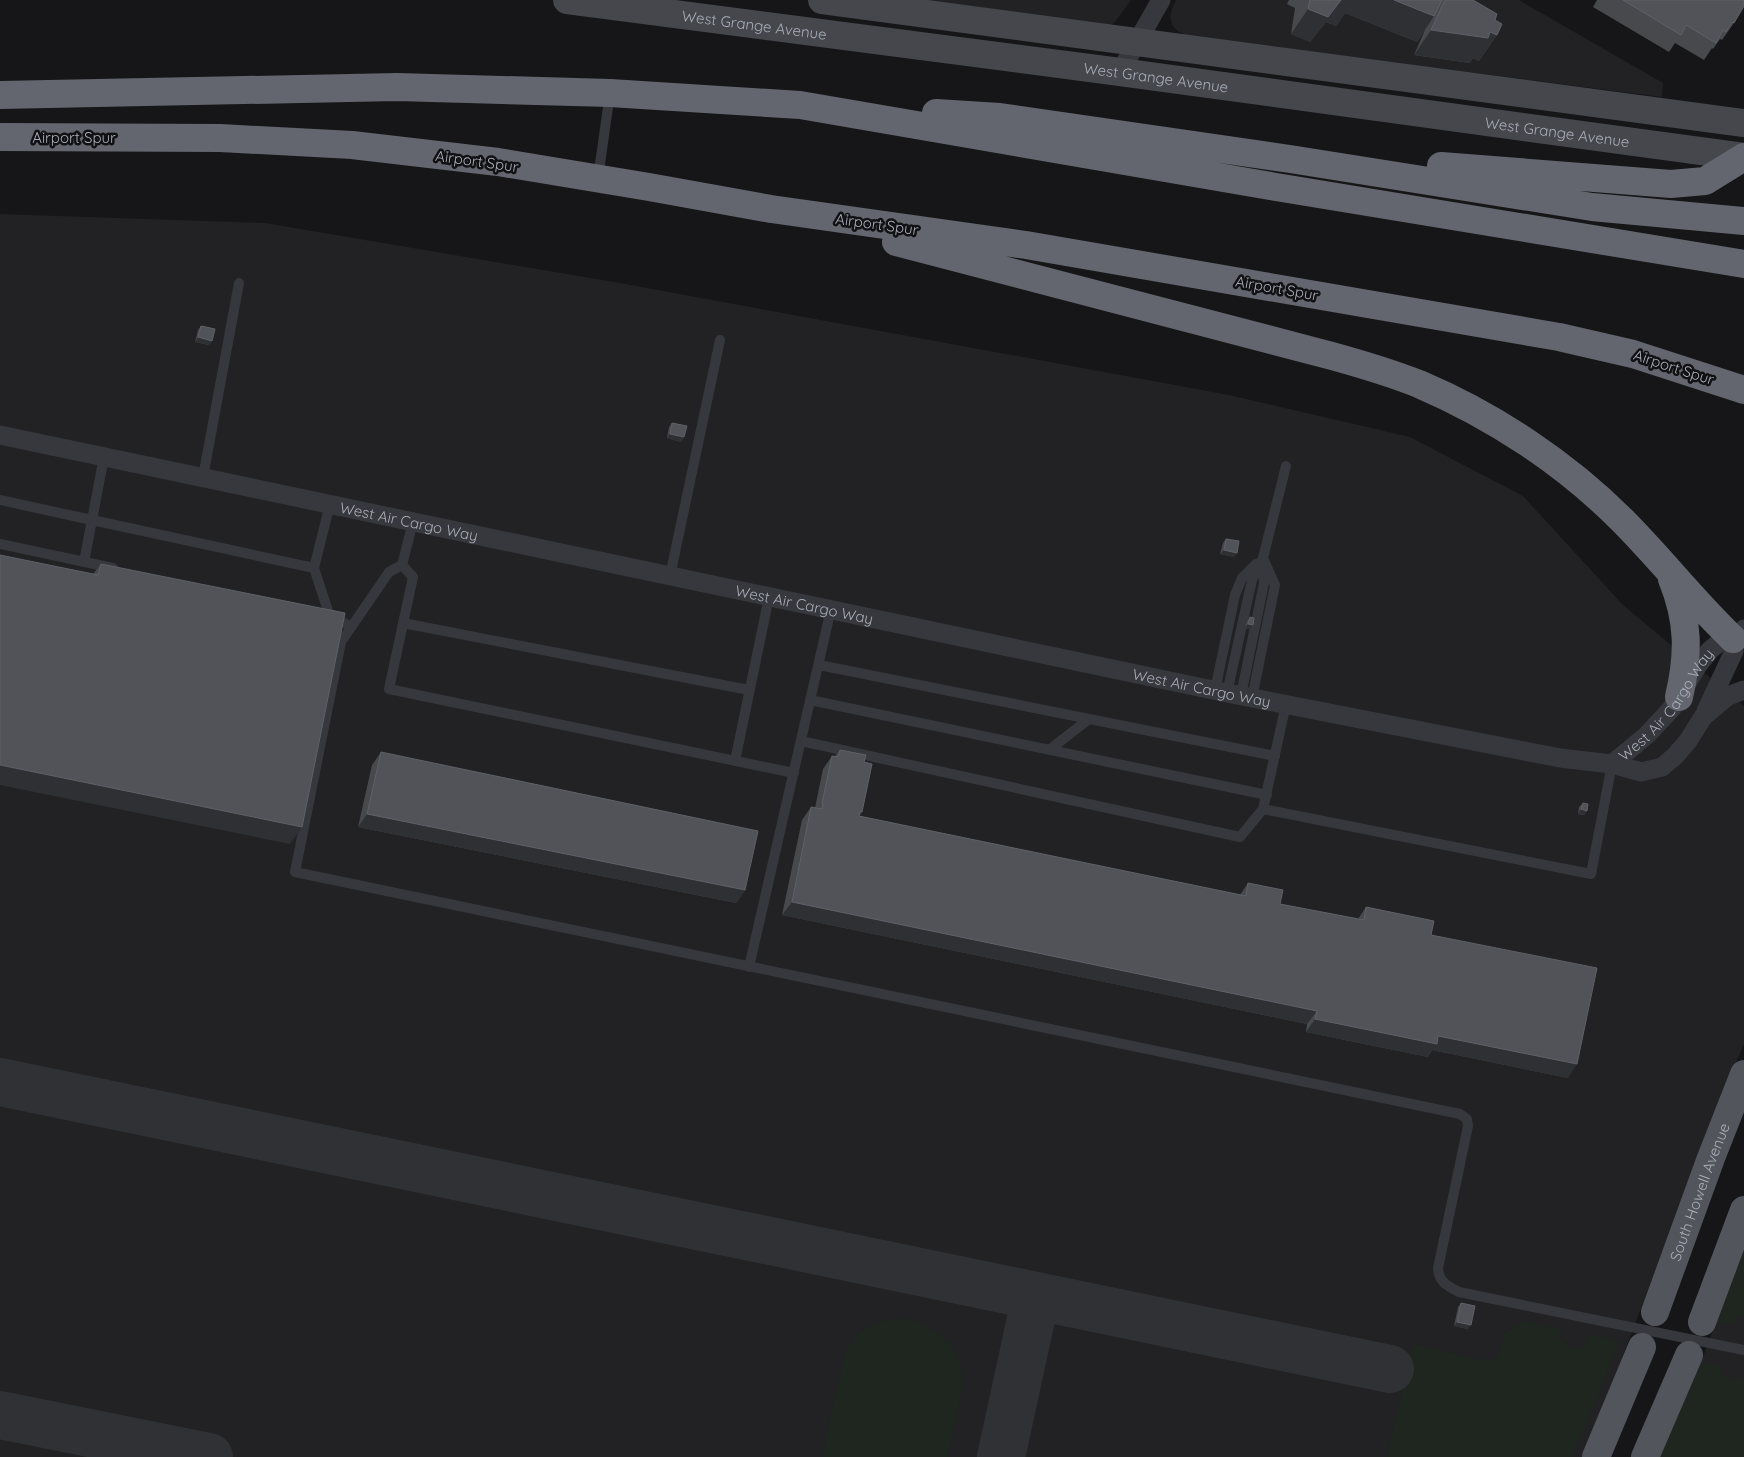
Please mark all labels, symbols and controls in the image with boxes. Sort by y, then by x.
street label: West Grange Avenue [681,6,828,43]
street label: West Grange Avenue [1082,58,1230,96]
street label: West Grange Avenue [1484,112,1631,151]
street label: Airport Spur [32,128,116,147]
street label: Airport Spur [434,146,520,176]
street label: Airport Spur [834,209,920,239]
street label: Airport Spur [1234,271,1320,305]
street label: Airport Spur [1631,345,1717,389]
street label: West Air Cargo Way [338,497,480,545]
street label: West Air Cargo Way [734,580,875,628]
street label: West Air Cargo Way [1614,644,1717,764]
street label: West Air Cargo Way [1131,664,1272,711]
street label: South Howell Avenue [1665,1120,1733,1263]

